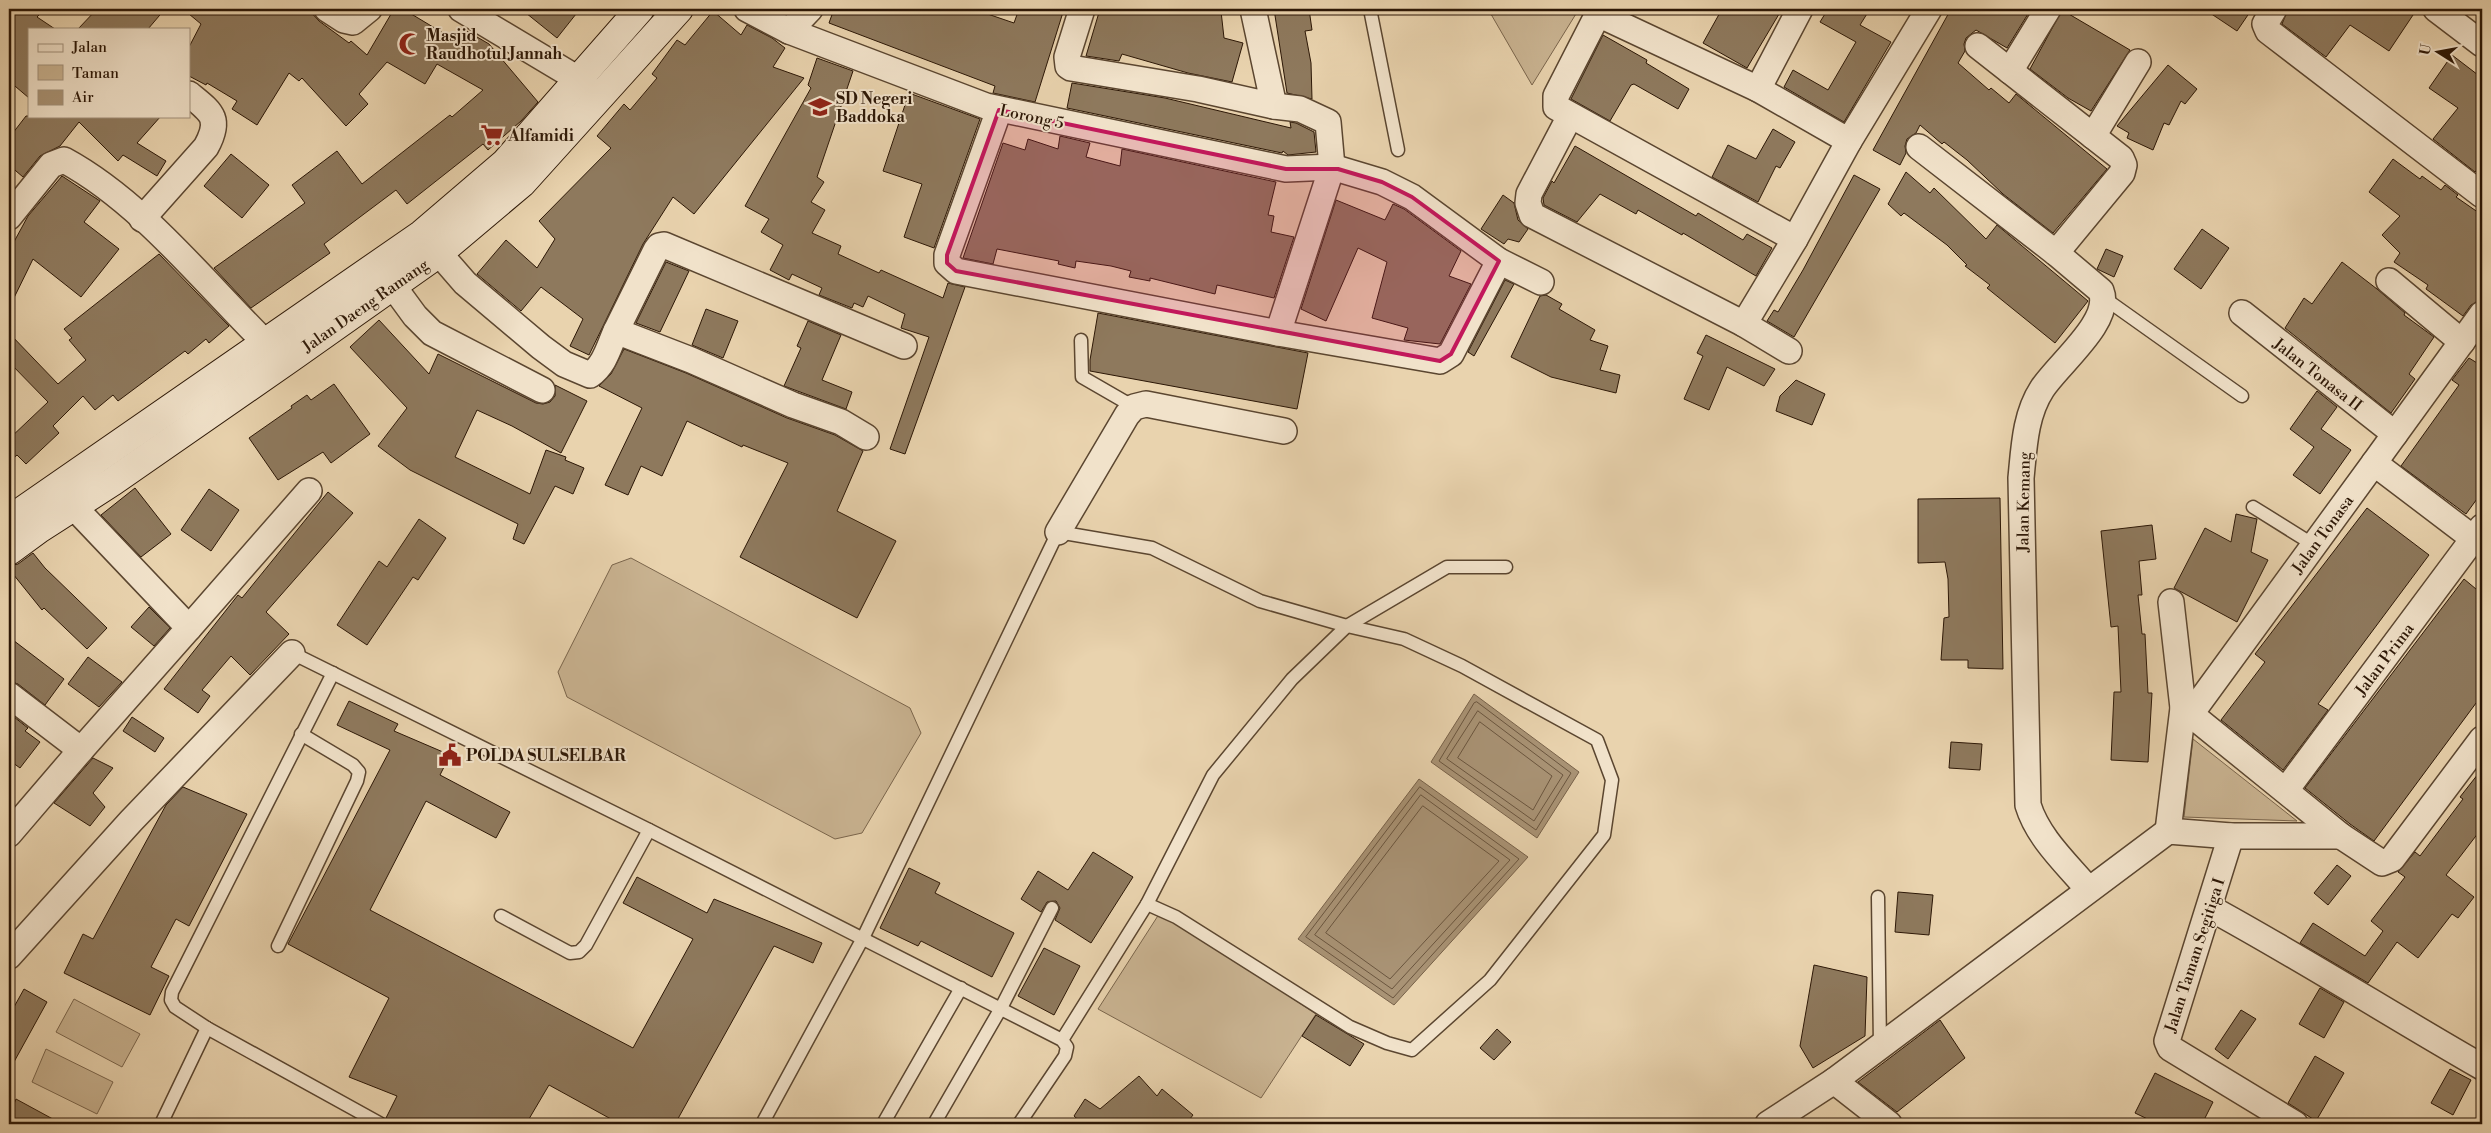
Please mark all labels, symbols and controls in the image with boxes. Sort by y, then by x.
place label: Masjid Raudhotul Jannah [426,26,562,64]
legend [28,28,190,118]
north arrow [2414,28,2464,78]
mosque icon: Masjid Raudhotul Jannah [397,31,423,57]
text: Jalan [71,38,107,57]
text: U [2416,43,2436,57]
text: Taman [72,64,119,83]
text: Air [71,88,94,107]
place label: SD Negeri Baddoka [836,89,912,127]
school or university icon: SD Negeri Baddoka [807,94,833,120]
street label: Lorong 5 [998,100,1066,134]
supermarket icon: Alfamidi [479,122,505,148]
place label: Alfamidi [507,126,574,146]
street label: Jalan Daeng Ramang [298,254,433,358]
street label: Jalan Tonasa II [2268,333,2366,416]
street label: Jalan Kemang [2013,451,2035,553]
street label: Jalan Tonasa [2287,491,2358,579]
street label: Jalan Prima [2350,618,2419,701]
public building icon: POLDA SULSELBAR [437,742,463,768]
place label: POLDA SULSELBAR [466,746,627,766]
street label: Jalan Taman Segitiga I [2160,876,2229,1036]

